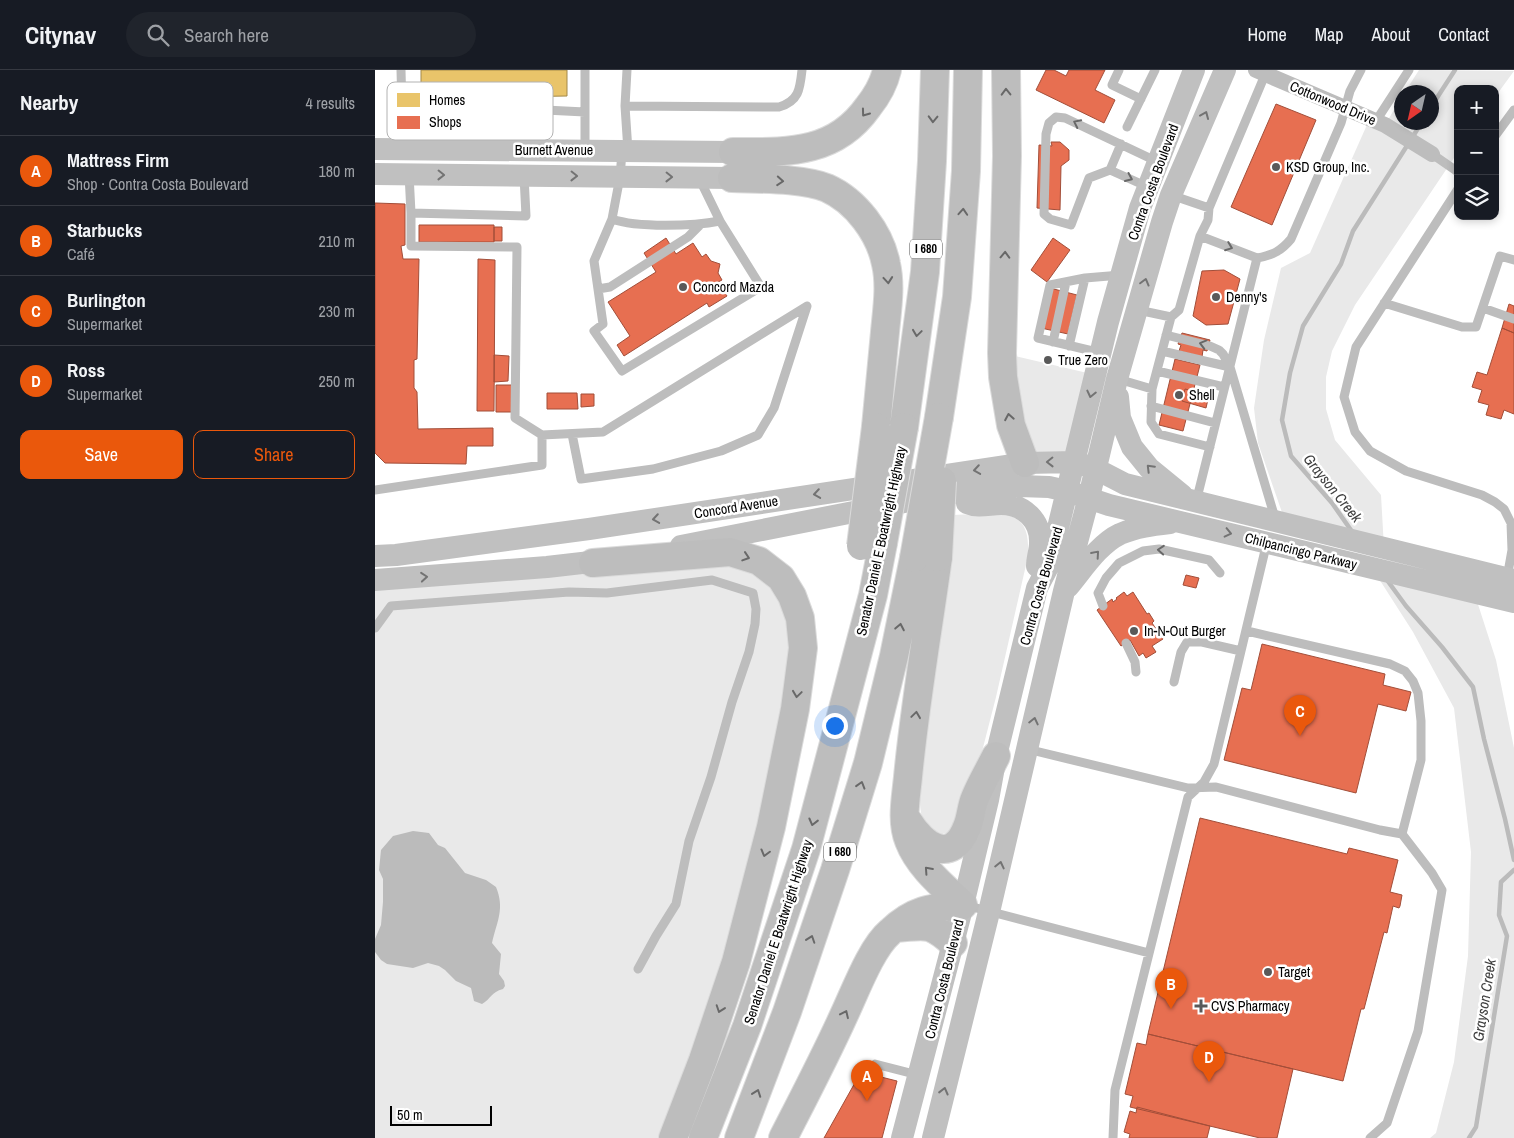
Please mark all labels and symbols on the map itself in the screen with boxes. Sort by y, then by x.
street label: Cottonwood Drive [1287,77,1379,129]
legend [387,82,553,140]
north arrow [1394,85,1439,130]
one-way arrow [1001,88,1012,96]
text: Homes [429,91,466,109]
one-way arrow [862,107,870,116]
one-way arrow [1199,111,1210,120]
text: Shops [429,113,462,131]
one-way arrow [928,115,939,123]
one-way arrow [1073,119,1082,129]
street label: Contra Costa Boulevard [1124,121,1182,243]
street label: Burnett Avenue [515,141,593,159]
place label: KSD Group, Inc. [1286,158,1370,176]
marker: KSD Group, Inc. [1270,161,1282,173]
one-way arrow [437,169,445,180]
one-way arrow [571,171,579,181]
one-way arrow [666,172,673,182]
one-way arrow [1124,172,1133,183]
one-way arrow [777,175,785,186]
one-way arrow [957,208,968,216]
road number: I 680 [910,240,942,258]
one-way arrow [1224,241,1233,251]
one-way arrow [999,251,1010,259]
one-way arrow [882,276,893,284]
place label: Concord Mazda [693,278,775,296]
one-way arrow [1140,278,1150,286]
marker: Concord Mazda [677,281,689,293]
place label: Denny's [1226,288,1267,306]
marker: Denny's [1210,291,1222,303]
one-way arrow [912,329,923,337]
one-way arrow [1199,340,1207,350]
place label: True Zero [1058,351,1108,369]
marker: True Zero [1042,354,1054,366]
place label: Shell [1189,386,1215,404]
marker: Shell [1173,389,1185,401]
one-way arrow [1086,390,1097,399]
one-way arrow [1005,412,1015,421]
street label: Senator Daniel E Boatwright Highway [852,444,910,637]
water label: Grayson Creek [1299,449,1368,527]
one-way arrow [1046,457,1054,467]
one-way arrow [973,464,982,474]
one-way arrow [1147,465,1156,474]
one-way arrow [812,489,821,499]
street label: Concord Avenue [693,491,779,523]
one-way arrow [652,513,660,523]
street label: Contra Costa Boulevard [1015,525,1067,647]
one-way arrow [1224,527,1233,538]
street label: Chilpancingo Parkway [1243,528,1359,574]
one-way arrow [1157,545,1165,556]
one-way arrow [1091,550,1100,559]
one-way arrow [741,551,750,561]
one-way arrow [420,572,428,583]
place label: In-N-Out Burger [1144,622,1226,640]
one-way arrow [894,623,905,632]
marker: In-N-Out Burger [1128,625,1140,637]
one-way arrow [792,690,802,698]
pin: C [1284,695,1316,736]
one-way arrow [910,711,920,719]
your location [822,713,848,739]
one-way arrow [1028,717,1039,726]
one-way arrow [855,781,865,789]
one-way arrow [808,818,819,827]
street label: Senator Daniel E Boatwright Highway [740,837,817,1027]
road number: I 680 [824,842,856,862]
one-way arrow [760,849,770,857]
one-way arrow [994,860,1005,869]
one-way arrow [925,867,934,876]
street label: Contra Costa Boulevard [920,917,968,1041]
one-way arrow [805,936,815,944]
water label: Grayson Creek [1467,957,1501,1042]
place label: Target [1278,963,1310,981]
marker: Target [1262,966,1274,978]
pin: B [1155,968,1187,1009]
place label: CVS Pharmacy [1211,997,1290,1015]
marker: CVS Pharmacy [1195,1000,1207,1012]
one-way arrow [716,1005,726,1013]
one-way arrow [838,1010,849,1019]
pin: D [1193,1041,1225,1082]
pin: A [851,1060,883,1101]
one-way arrow [939,1087,949,1095]
one-way arrow [751,1089,761,1097]
scale bar [390,1103,493,1126]

